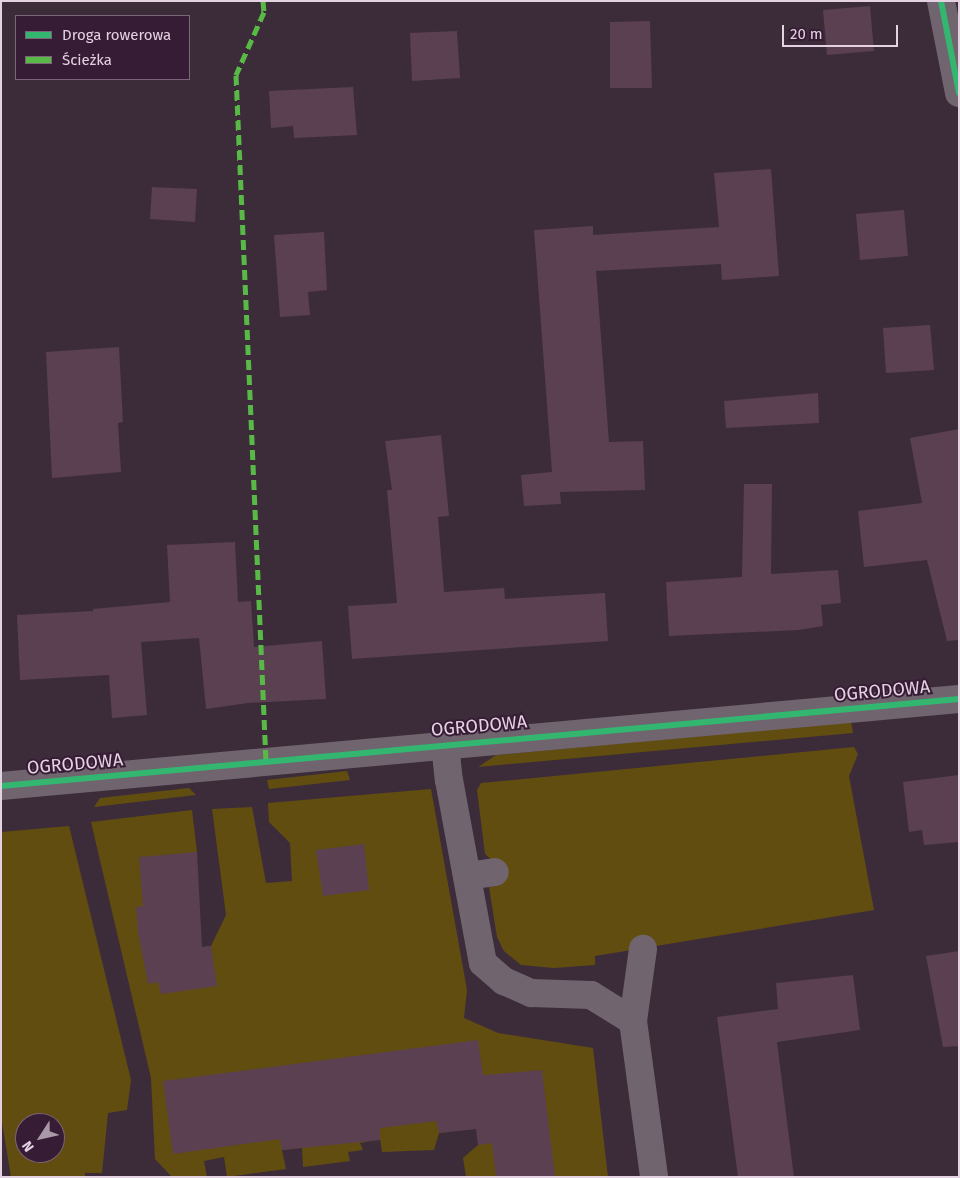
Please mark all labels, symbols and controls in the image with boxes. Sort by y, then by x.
legend [15,15,190,80]
scale bar [785,15,901,47]
text: 20 m [790,25,823,43]
text: Droga rowerowa [62,26,171,44]
text: Ścieżka [62,51,112,69]
street label: OGRODOWA [833,676,931,706]
street label: OGRODOWA [430,711,528,741]
street label: OGRODOWA [26,749,124,779]
north arrow [15,1113,65,1163]
text: N [18,1138,38,1155]

